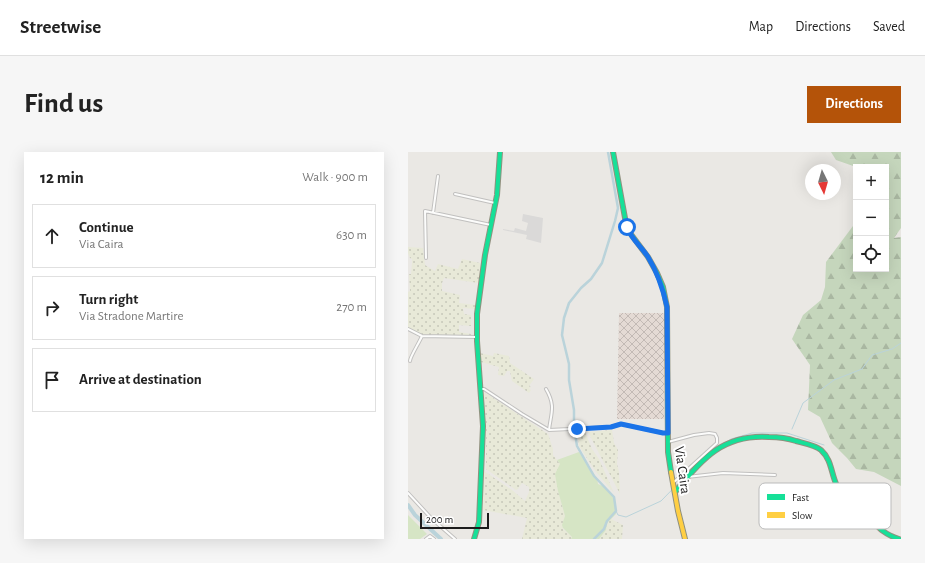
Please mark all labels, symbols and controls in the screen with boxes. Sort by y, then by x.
text: Streetwise [20,18,101,37]
text: Map [749,20,773,34]
text: Directions [795,20,851,34]
text: Saved [873,20,905,34]
button: Directions [807,86,901,123]
text: Find us [24,90,103,118]
north arrow [805,164,841,200]
map controls [853,164,889,272]
button: + [853,164,889,200]
text: 12 min [40,169,84,186]
text: Walk · 900 m [302,171,368,184]
button: − [853,200,889,236]
route start [618,218,636,236]
text: Continue [79,220,134,235]
icon: ahead [41,225,63,247]
text: 630 m [336,229,367,242]
button: locate [853,236,889,272]
text: Via Caira [79,238,124,251]
text: Turn right [79,292,138,307]
icon: right [41,297,63,319]
text: 270 m [336,301,367,314]
text: Via Stradone Martire [79,310,183,323]
icon: arrive [41,369,63,391]
text: Arrive at destination [79,372,202,387]
route end [568,420,586,438]
street label: Via Caira [672,445,692,495]
legend [759,483,891,529]
text: Fast [792,492,810,503]
text: Slow [792,510,813,521]
scale bar [420,511,489,530]
text: 200 m [426,514,453,525]

